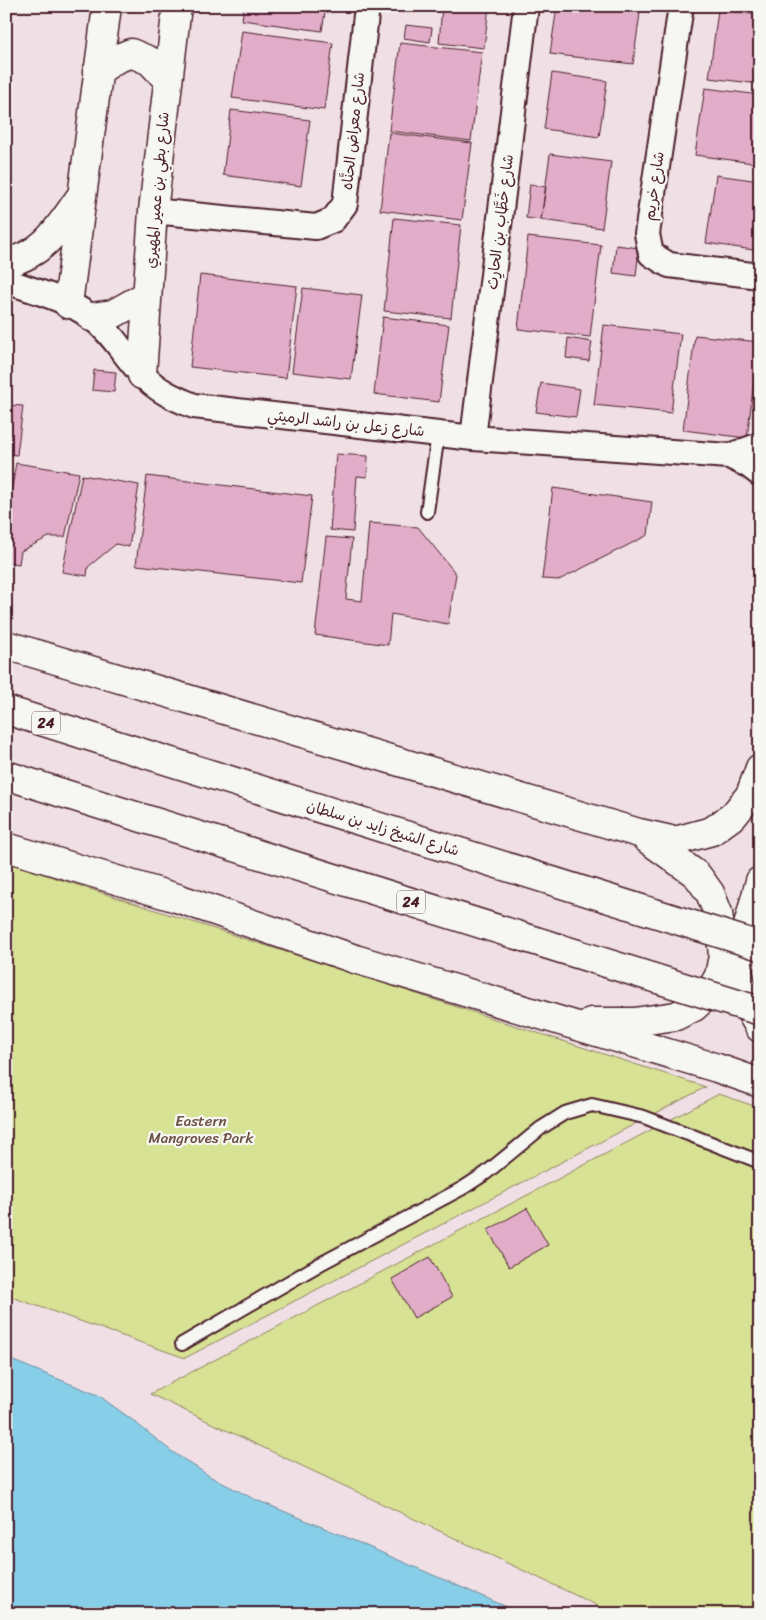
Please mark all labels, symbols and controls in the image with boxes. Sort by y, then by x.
street label: شارع معراض الحنَّاه [334,71,372,191]
street label: شارع بطي بن عمير المهيري [137,111,177,269]
street label: شارع خريم [636,150,672,222]
street label: شارع خَطَّاب بن الحارِث [479,153,521,291]
street label: شارع زعل بن راشد الرميثي [266,402,426,444]
road number: 24 [32,711,60,734]
street label: شارع الشيخ زايد بن سلطان [304,792,462,864]
road number: 24 [397,890,425,914]
park label: Eastern Mangroves Park [149,1108,255,1151]

